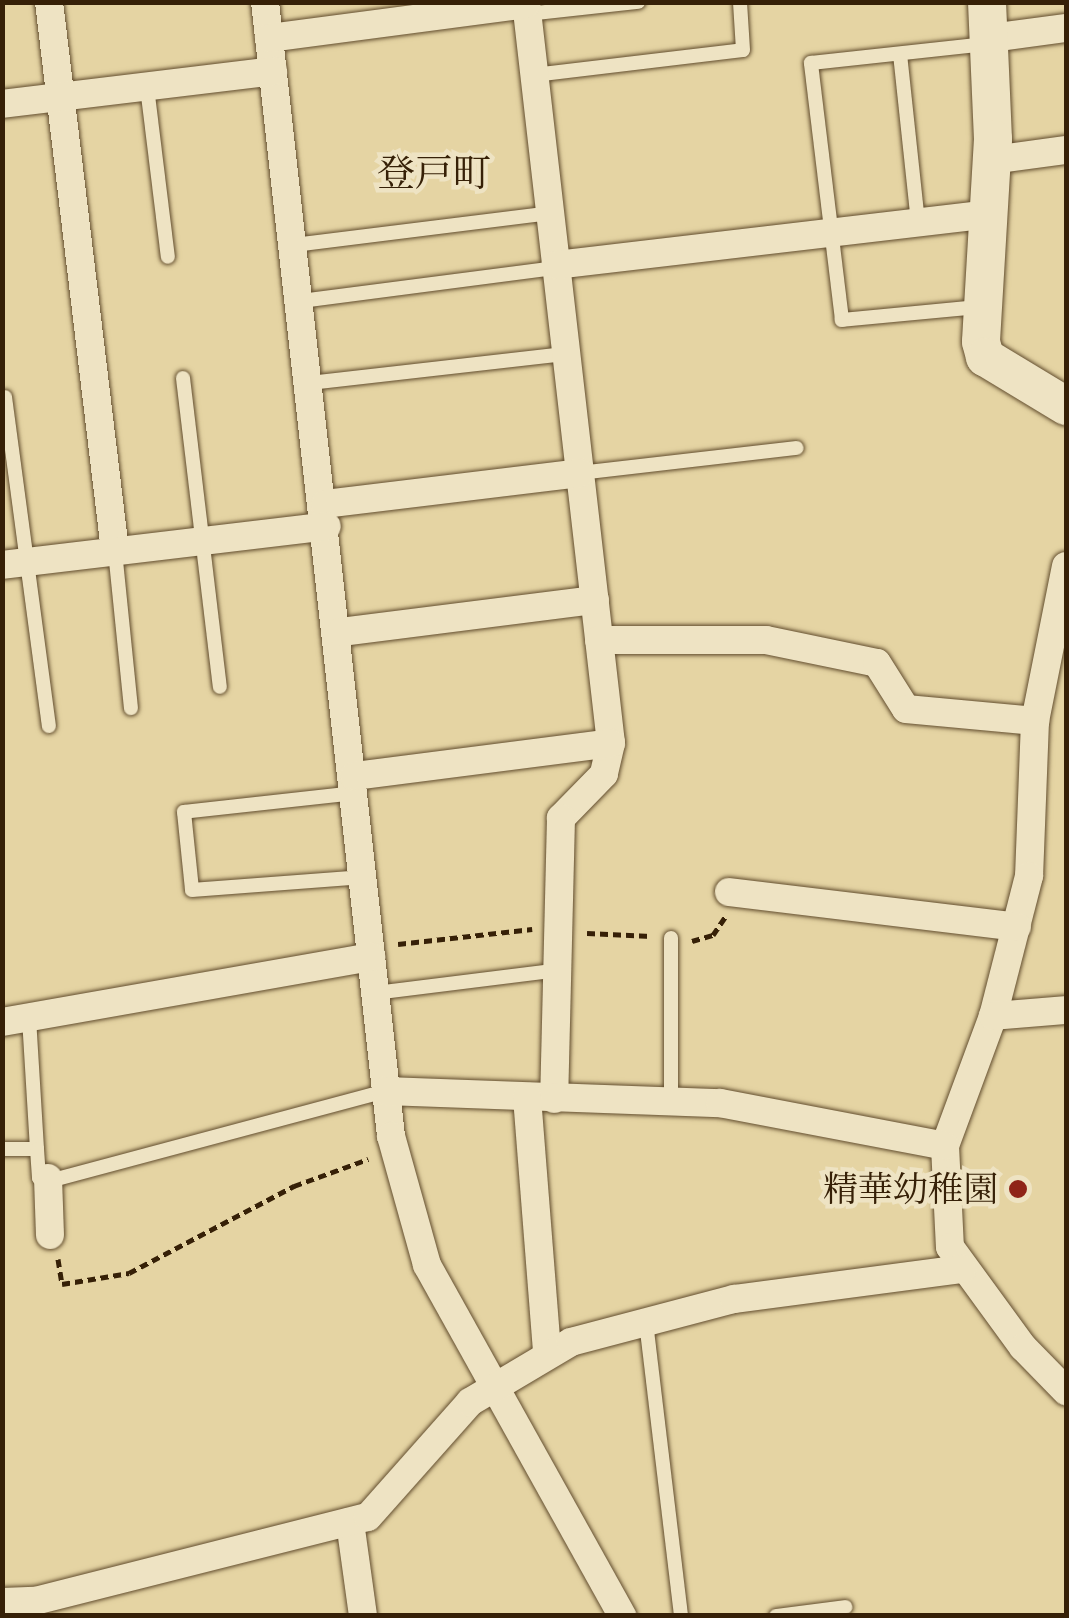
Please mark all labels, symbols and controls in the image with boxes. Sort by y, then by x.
district label: 登戸町 [377,150,491,196]
place label: 精華幼稚園 [823,1168,998,1210]
marker: 精華幼稚園 [1007,1178,1029,1200]

